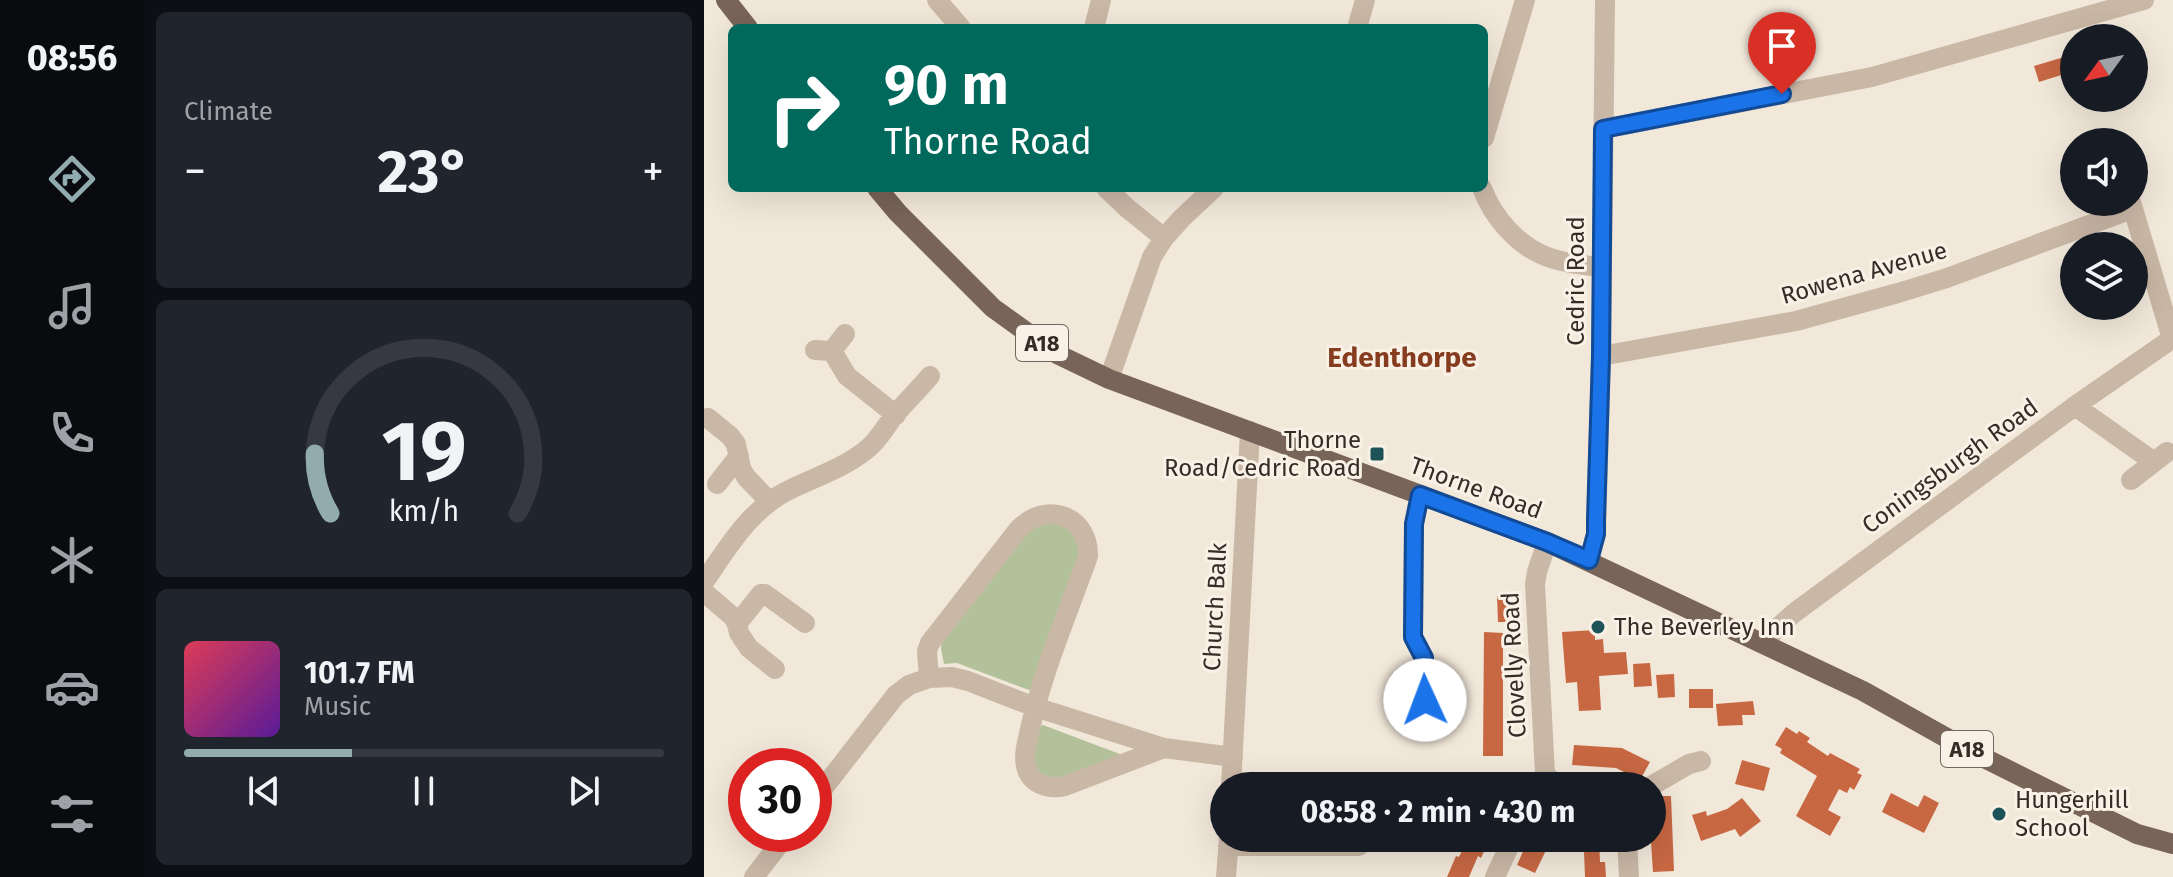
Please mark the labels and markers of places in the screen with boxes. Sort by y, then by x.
pin [1748,12,1816,94]
place label: Thorne Road/Cedric Road [1164,426,1361,482]
marker: Thorne Road/Cedric Road [1368,445,1386,463]
place label: The Beverley Inn [1614,613,1795,641]
marker: The Beverley Inn [1589,618,1607,636]
place label: Hungerhill School [2015,786,2129,842]
marker: Hungerhill School [1990,805,2008,823]

